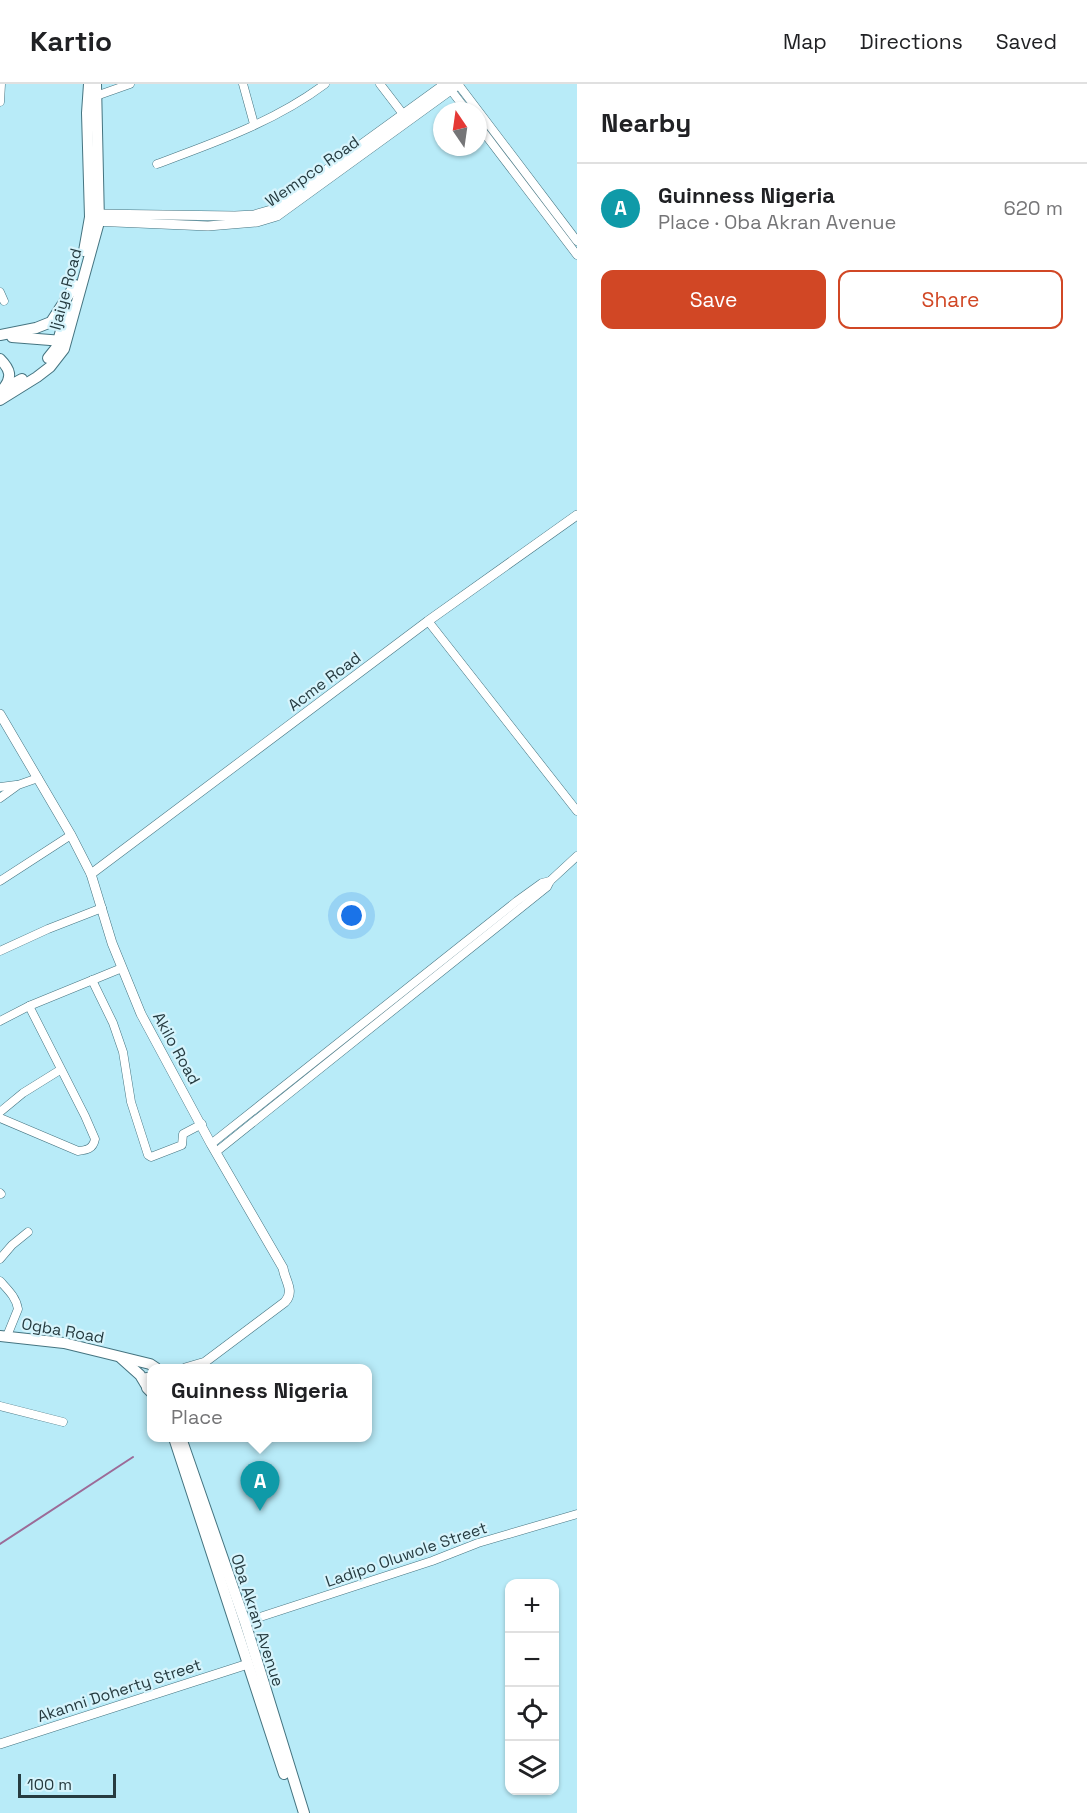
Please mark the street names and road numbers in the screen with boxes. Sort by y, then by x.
street label: Wempco Road [261,131,363,212]
street label: Ijaiye Road [45,246,86,332]
street label: Acme Road [284,647,365,716]
street label: Akilo Road [148,1008,205,1088]
street label: Ogba Road [20,1313,106,1348]
street label: Ladipo Oluwole Street [323,1517,490,1592]
street label: Oba Akran Avenue [226,1551,289,1689]
street label: Akanni Doherty Street [34,1654,204,1727]

